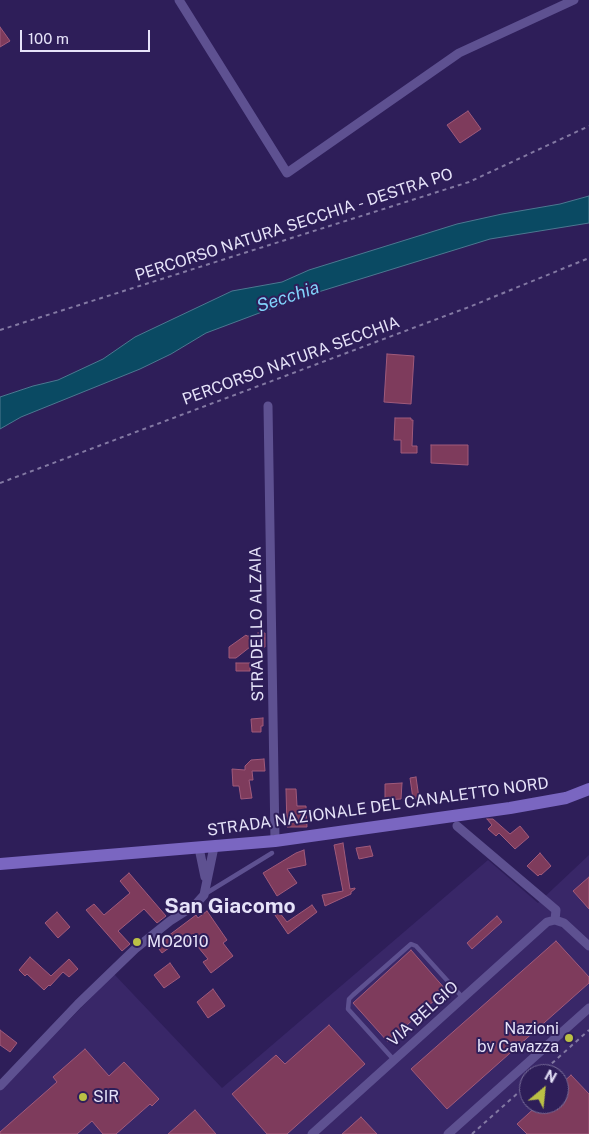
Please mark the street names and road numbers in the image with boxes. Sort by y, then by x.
street label: PERCORSO NATURA SECCHIA - DESTRA PO [133,164,455,286]
street label: PERCORSO NATURA SECCHIA [180,313,402,409]
street label: STRADELLO ALZAIA [246,546,268,702]
street label: STRADA NAZIONALE DEL CANALETTO NORD [206,774,550,840]
street label: VIA BELGIO [384,977,462,1051]

